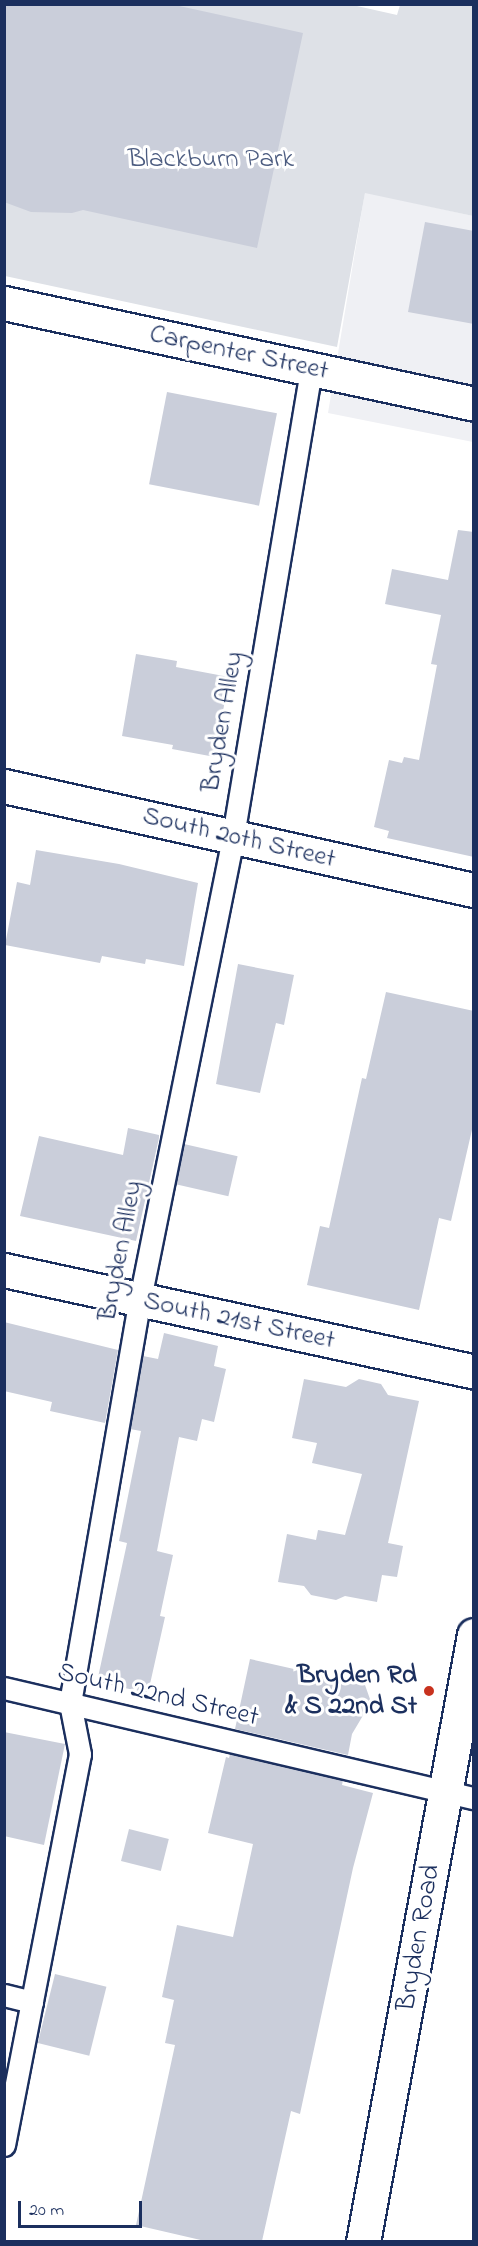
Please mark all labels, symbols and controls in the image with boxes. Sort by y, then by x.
park label: Blackburn Park [128,144,294,176]
street label: Carpenter Street [147,318,331,388]
street label: Bryden Alley [195,649,251,795]
street label: South 20th Street [139,800,339,876]
street label: Bryden Alley [92,1178,150,1324]
street label: South 21st Street [140,1285,338,1357]
street label: South 22nd Street [54,1656,262,1734]
place label: Bryden Rd & S 22nd St [285,1659,417,1722]
marker: Bryden Rd & S 22nd St [422,1684,436,1698]
street label: Bryden Road [390,1862,448,2014]
scale bar [21,2189,146,2227]
text: 20 m [29,2198,64,2224]

